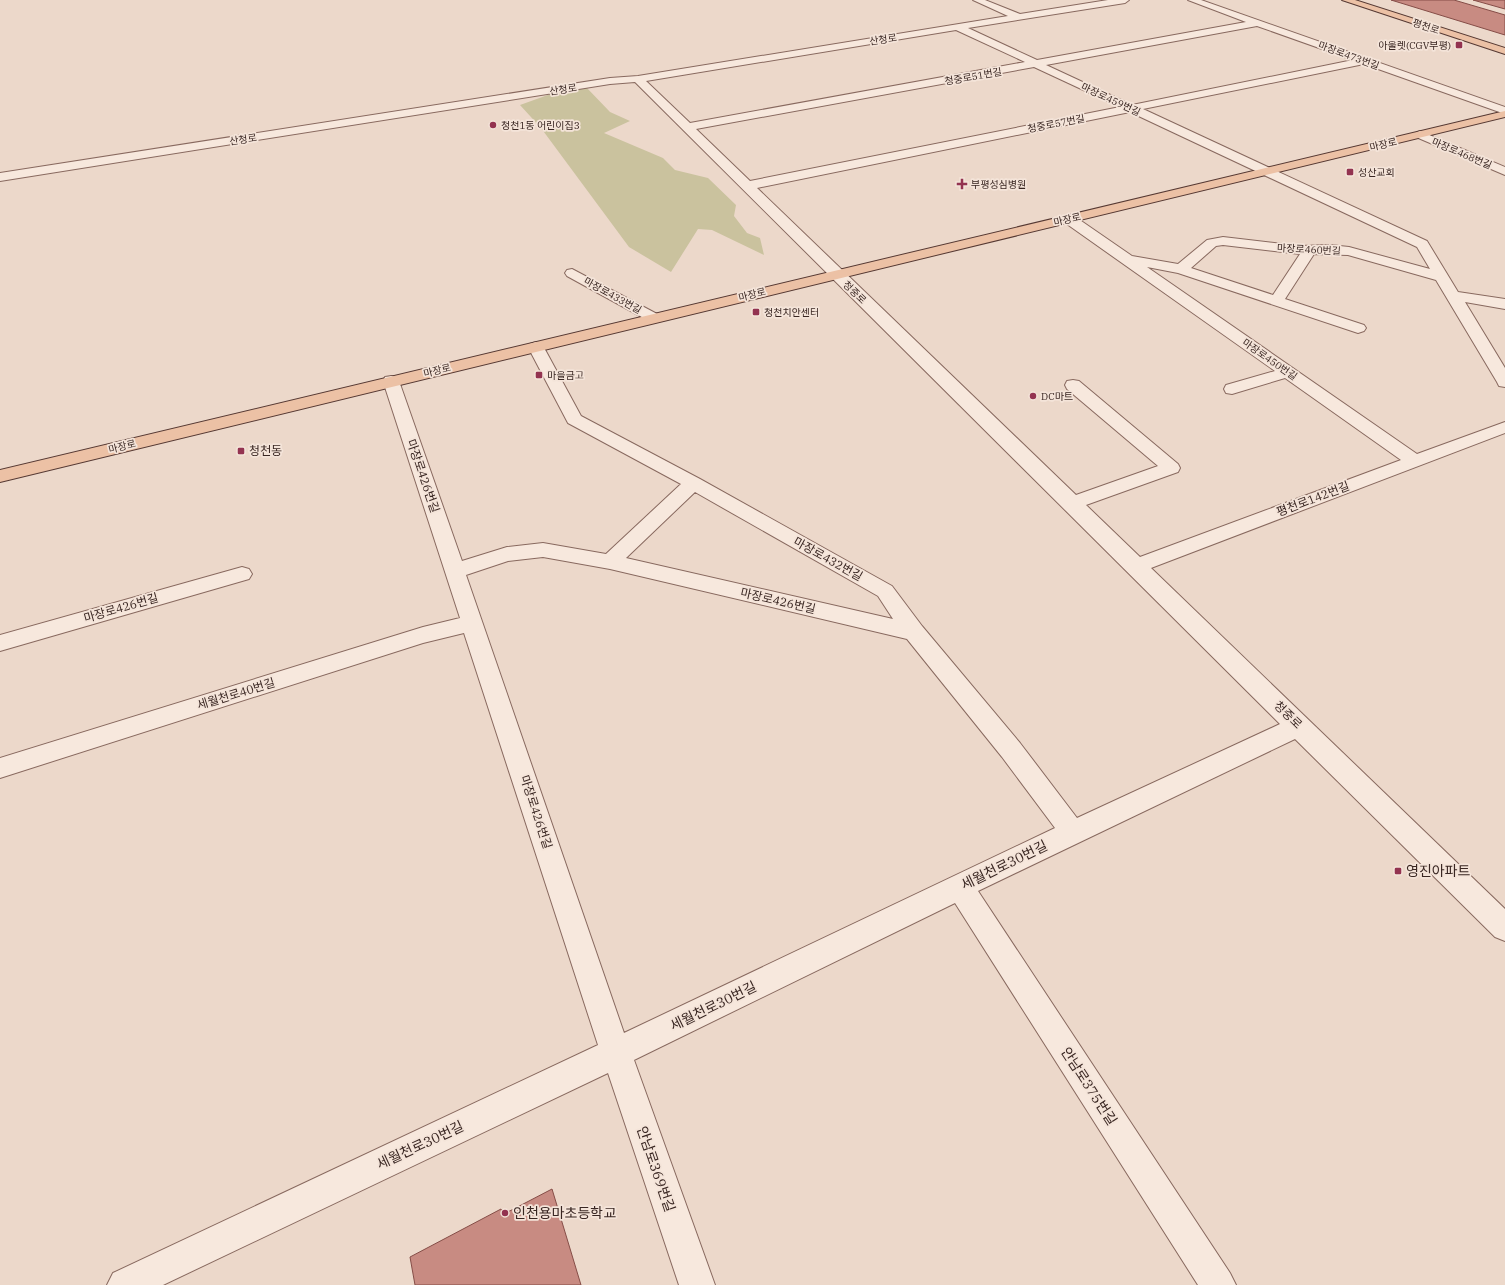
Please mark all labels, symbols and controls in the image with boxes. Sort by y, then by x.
street label: 평천로 [1411,16,1441,37]
street label: 산청로 [868,31,898,48]
street label: 마장로473번길 [1317,38,1381,73]
place label: 아울렛(CGV부평) [1378,39,1451,52]
marker: 아울렛(CGV부평) [1454,40,1464,50]
street label: 청중로51번길 [943,65,1003,88]
street label: 마장로459번길 [1079,80,1143,119]
street label: 산청로 [548,81,578,98]
street label: 청중로57번길 [1026,112,1086,135]
place label: 청천1동 어린이집3 [501,119,580,132]
marker: 청천1동 어린이집3 [488,120,498,130]
street label: 산청로 [228,131,258,148]
street label: 마장로 [1368,135,1398,154]
street label: 마장로468번길 [1430,135,1494,172]
place label: 성산교회 [1358,166,1395,179]
marker: 성산교회 [1345,167,1355,177]
marker: 부평성심병원 [956,178,968,190]
place label: 부평성심병원 [971,178,1026,191]
street label: 마장로 [1052,210,1082,229]
street label: 마장로460번길 [1277,241,1341,258]
street label: 마장로433번길 [582,274,644,317]
street label: 청중로 [840,278,869,307]
street label: 마장로 [737,285,767,304]
place label: 청천치안센터 [764,306,819,319]
marker: 청천치안센터 [751,307,761,317]
street label: 마장로450번길 [1240,336,1300,383]
street label: 마장로 [422,361,452,380]
place label: 마을금고 [547,369,584,382]
marker: 마을금고 [534,370,544,380]
place label: DC마트 [1041,390,1073,403]
marker: DC마트 [1028,391,1038,401]
street label: 마장로 [107,437,137,456]
street label: 마장로426번길 [404,437,443,515]
place label: 청천동 [249,443,282,458]
marker: 청천동 [236,446,246,456]
street label: 평천로142번길 [1274,478,1351,519]
street label: 마장로432번길 [791,533,865,584]
street label: 마장로426번길 [739,585,817,616]
street label: 마장로426번길 [82,590,160,625]
street label: 세월천로40번길 [195,675,277,712]
street label: 청중로 [1271,698,1305,732]
street label: 마장로426번길 [517,773,555,851]
street label: 세월천로30번길 [958,836,1050,894]
place label: 영진아파트 [1406,862,1471,880]
marker: 영진아파트 [1393,866,1403,876]
street label: 세월천로30번길 [667,977,759,1035]
street label: 안남로375번길 [1057,1044,1121,1128]
street label: 세월천로30번길 [374,1117,466,1173]
street label: 안남로369번길 [633,1124,679,1214]
place label: 인천용마초등학교 [513,1204,616,1222]
marker: 인천용마초등학교 [500,1208,510,1218]

